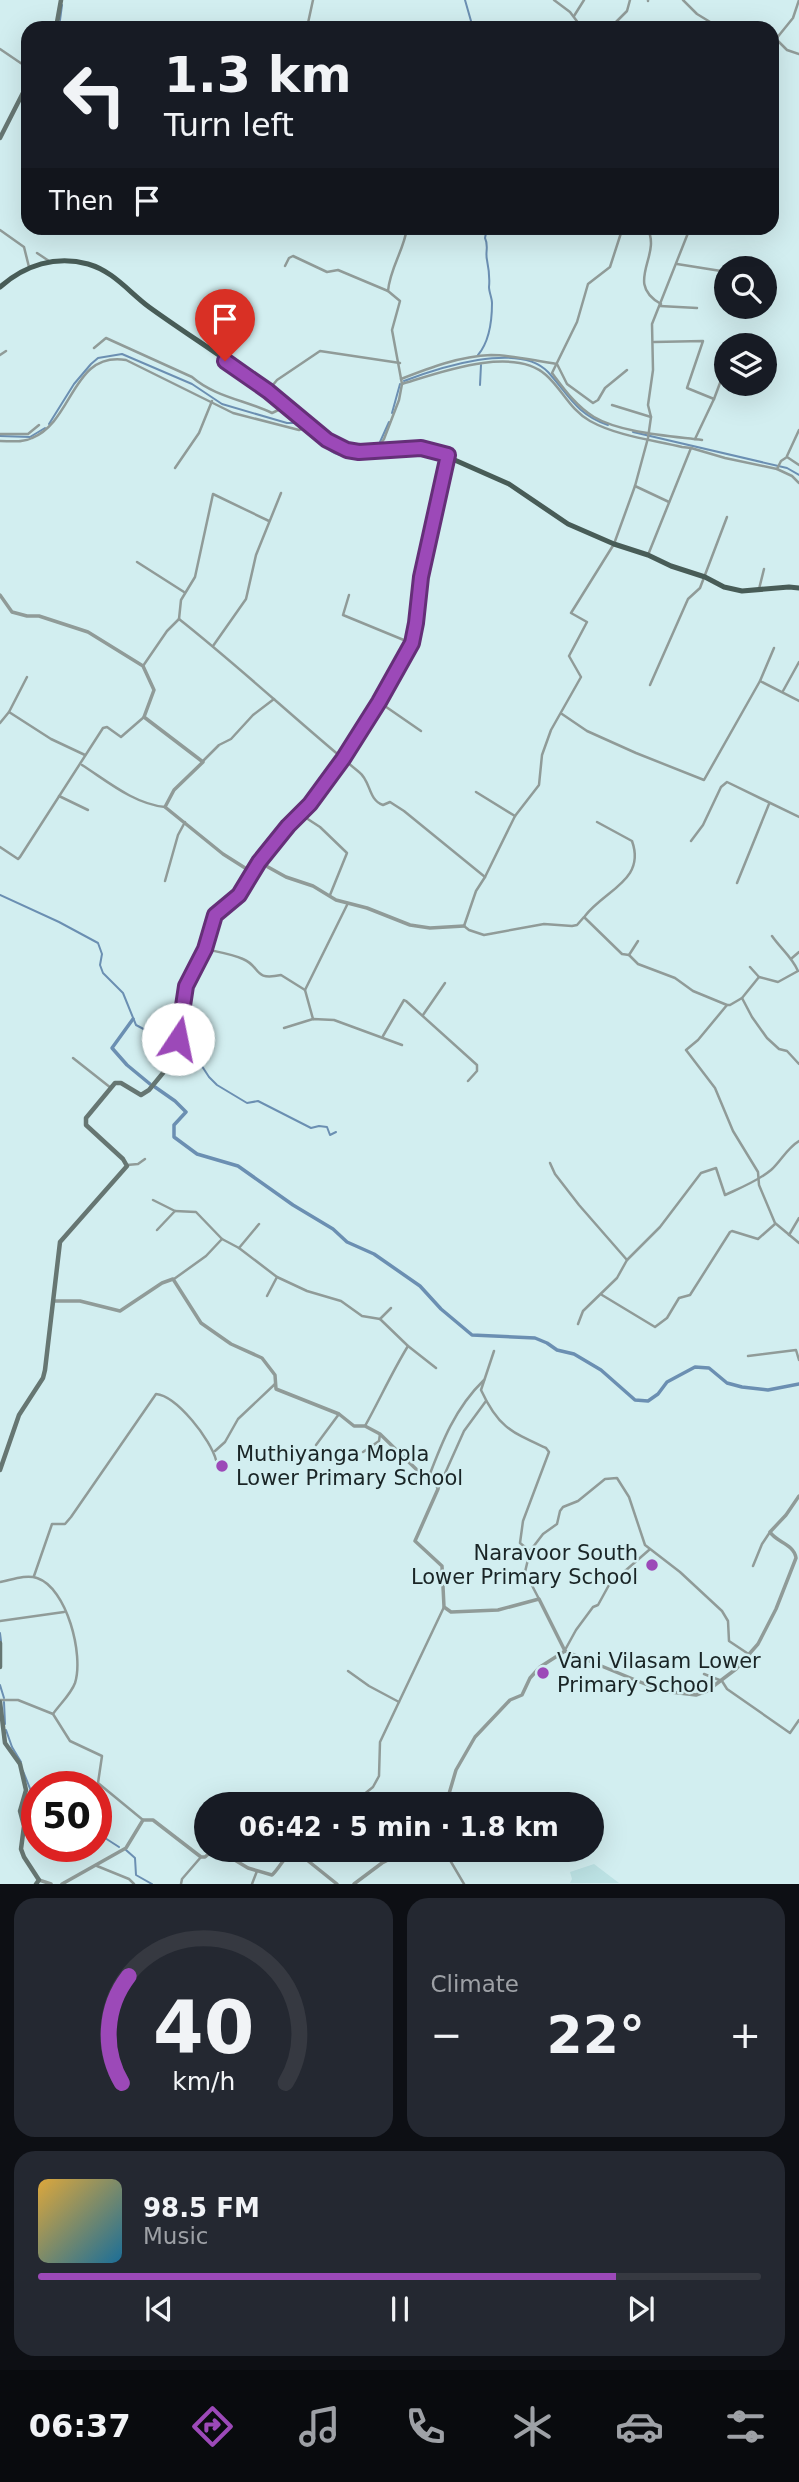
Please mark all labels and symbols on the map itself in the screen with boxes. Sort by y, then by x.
pin [195,289,255,361]
position arrow [141,1002,215,1076]
place label: Muthiyanga Mopla Lower Primary School [236,1442,463,1490]
marker: Muthiyanga Mopla Lower Primary School [214,1458,230,1474]
place label: Naravoor South Lower Primary School [411,1541,638,1589]
marker: Naravoor South Lower Primary School [644,1557,660,1573]
place label: Vani Vilasam Lower Primary School [557,1649,761,1697]
marker: Vani Vilasam Lower Primary School [535,1665,551,1681]
speed limit sign: 50 [21,1771,112,1862]

